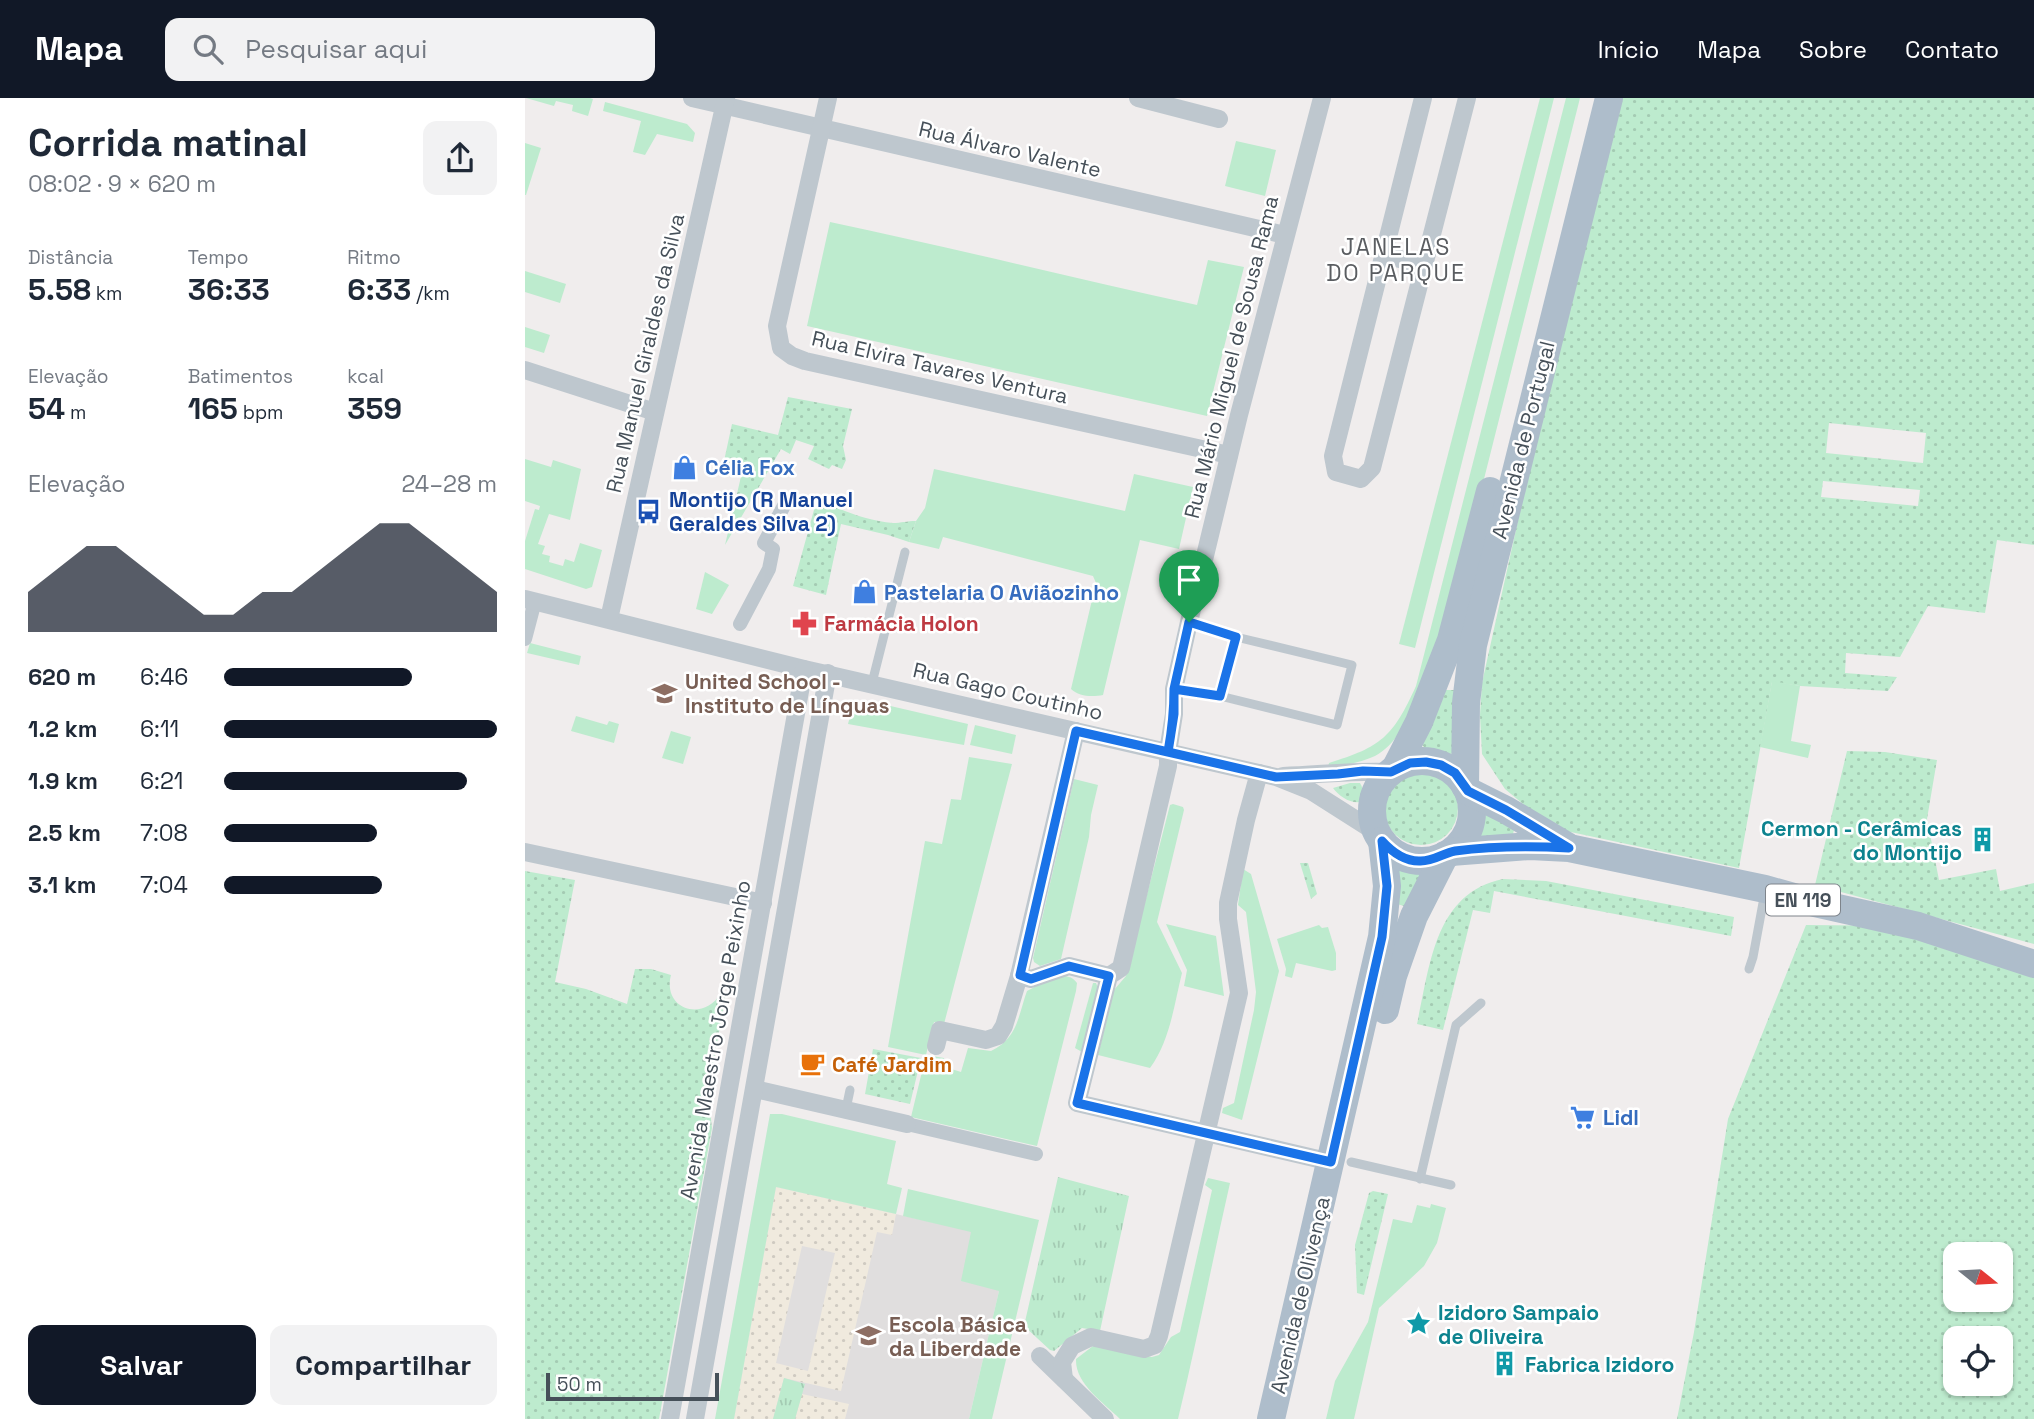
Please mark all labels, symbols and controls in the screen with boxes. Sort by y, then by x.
search box [165,18,655,81]
text: Mapa [35,28,123,70]
icon: search [189,30,227,68]
text: Pesquisar aqui [245,32,427,66]
text: Início [1598,34,1659,65]
text: Mapa [1697,34,1761,65]
text: Sobre [1799,34,1867,65]
text: Contato [1905,34,1999,65]
street label: Rua Álvaro Valente [916,115,1104,183]
text: Corrida matinal [28,119,308,167]
button: share [423,121,497,195]
text: 08:02 · 9 × 620 m [28,169,216,199]
street label: Rua Mário Miguel de Sousa Rama [1178,193,1284,521]
street label: Rua Manuel Giraldes da Silva [600,211,690,495]
district label: JANELAS DO PARQUE [1326,232,1466,288]
text: Distância [28,245,113,270]
text: Tempo [188,245,249,270]
text: Ritmo [347,245,401,270]
text: 5.58 [28,270,91,309]
text: 36:33 [188,270,270,309]
text: 6:33 [347,270,411,309]
text: km [91,281,122,306]
text: /km [411,281,450,306]
street label: Rua Elvira Tavares Ventura [809,324,1071,410]
street label: Avenida de Portugal [1485,338,1561,542]
text: Elevação [28,364,109,389]
text: Batimentos [188,364,293,389]
text: kcal [347,364,384,389]
text: 54 [28,389,65,428]
text: 165 [188,389,238,428]
text: 359 [347,389,402,428]
text: m [65,400,86,425]
text: bpm [238,400,283,425]
shop icon: Célia Fox [671,453,699,481]
place label: Célia Fox [705,454,795,481]
text: Elevação [28,469,126,499]
text: 24–28 m [402,469,497,499]
place label: Montijo (R Manuel Geraldes Silva 2) [669,486,853,537]
bus stop icon: Montijo (R Manuel Geraldes Silva 2) [635,497,663,525]
pin [1159,550,1219,622]
icon: arrive [1170,561,1208,599]
shop icon: Pastelaria O Aviãozinho [850,578,878,606]
place label: Pastelaria O Aviãozinho [884,579,1119,606]
pharmacy icon: Farmácia Holon [790,609,818,637]
place label: Farmácia Holon [824,610,979,637]
street label: Rua Gago Coutinho [910,656,1106,726]
text: 620 m [28,662,96,692]
text: 6:46 [140,662,188,692]
place label: United School - Instituto de Línguas [685,668,889,719]
school or university icon: United School - Instituto de Línguas [651,679,679,707]
text: 1.2 km [28,714,97,744]
text: 6:11 [140,714,179,744]
text: 1.9 km [28,766,98,796]
text: 6:21 [140,766,183,796]
place label: Cermon - Cerâmicas do Montijo [1761,815,1962,866]
text: 2.5 km [28,818,101,848]
text: 7:08 [140,818,188,848]
building icon: Cermon - Cerâmicas do Montijo [1968,826,1996,854]
text: 3.1 km [28,870,97,900]
text: 7:04 [140,870,188,900]
street label: Avenida Maestro Jorge Peixinho [674,878,756,1202]
road number: EN 119 [1766,884,1840,916]
cafe icon: Café Jardim [798,1050,826,1078]
place label: Café Jardim [832,1051,952,1078]
supermarket icon: Lidl [1569,1103,1597,1131]
place label: Lidl [1603,1104,1639,1131]
street label: Avenida de Olivença [1264,1194,1336,1396]
north arrow [1943,1242,2013,1312]
map controls [1943,1242,2013,1396]
place label: Izidoro Sampaio de Oliveira [1438,1299,1599,1350]
place icon: Izidoro Sampaio de Oliveira [1404,1310,1432,1338]
place label: Escola Básica da Liberdade [889,1311,1027,1362]
school or university icon: Escola Básica da Liberdade [855,1322,883,1350]
button: Salvar [28,1325,256,1405]
button: Compartilhar [270,1325,497,1405]
button: locate [1943,1326,2013,1396]
building icon: Fabrica Izidoro [1491,1350,1519,1378]
place label: Fabrica Izidoro [1525,1351,1674,1378]
scale bar [546,1370,719,1402]
text: 50 m [557,1372,602,1397]

